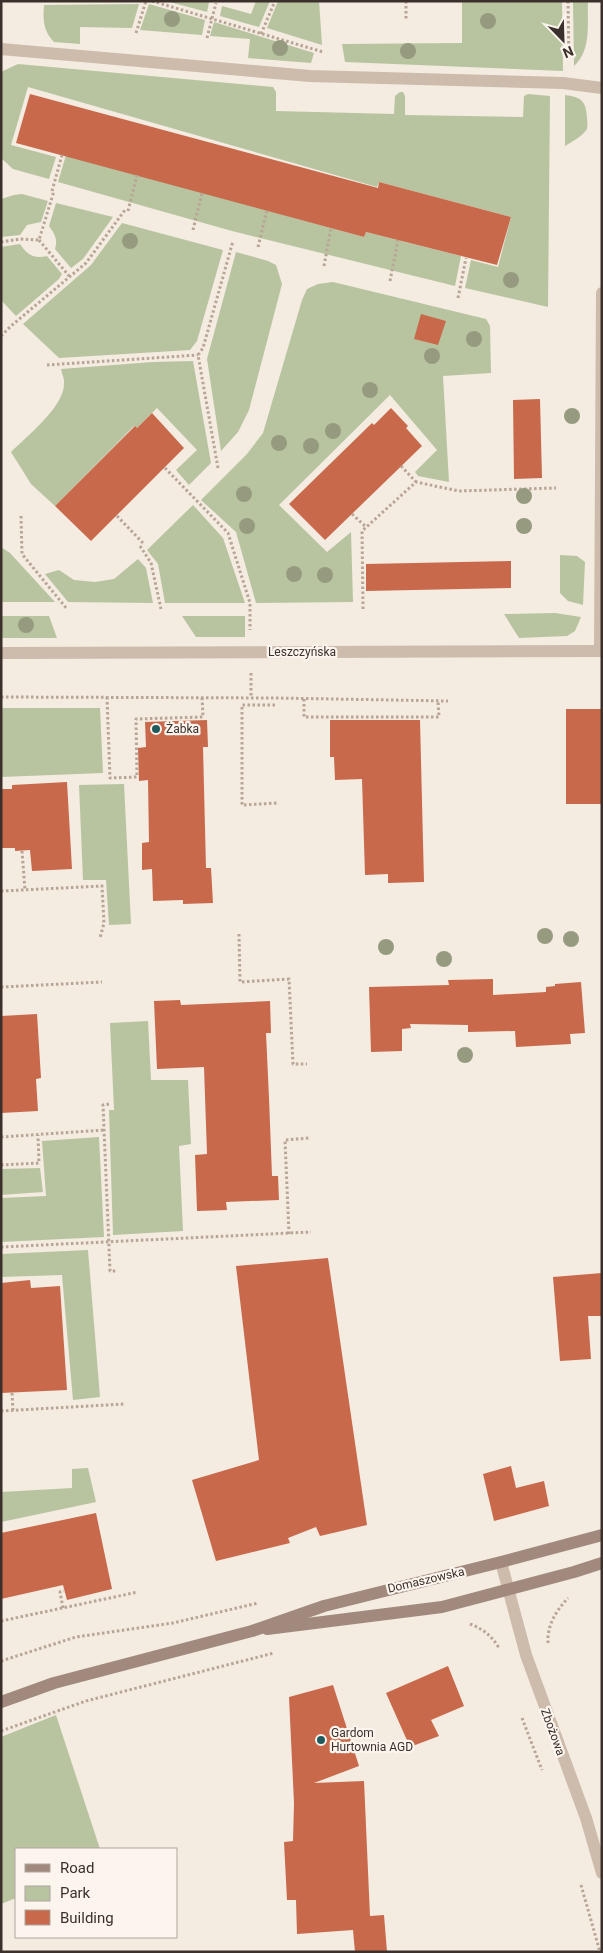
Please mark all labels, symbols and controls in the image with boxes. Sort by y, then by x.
north arrow [538,15,588,65]
text: N [560,43,576,61]
street label: Leszczyńska [268,645,336,659]
place label: Żabka [166,721,199,736]
marker: Żabka [150,723,162,735]
street label: Domaszowska [386,1564,466,1596]
street label: Zbożowa [538,1707,568,1757]
place label: Gardom Hurtownia AGD [331,1726,413,1754]
marker: Gardom Hurtownia AGD [315,1734,327,1746]
legend [15,1848,178,1938]
text: Road [60,1859,94,1877]
text: Park [60,1884,91,1902]
text: Building [60,1909,114,1927]

